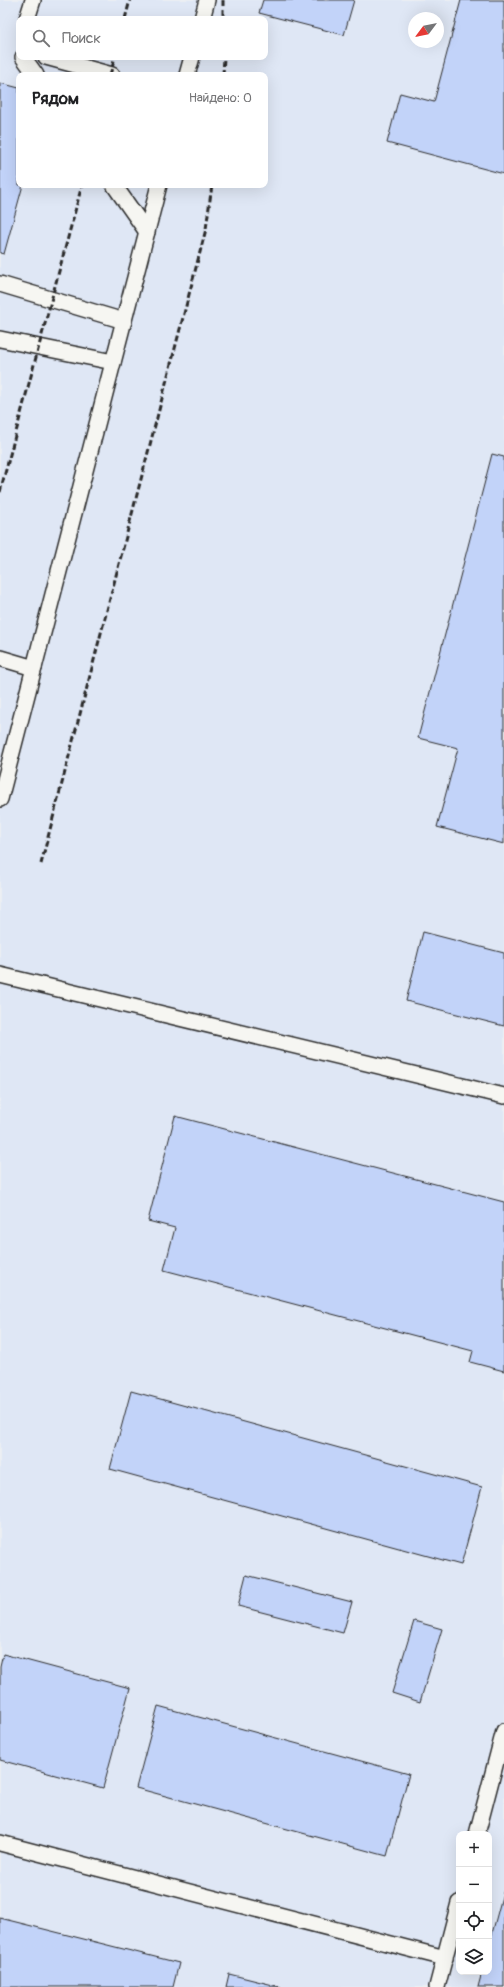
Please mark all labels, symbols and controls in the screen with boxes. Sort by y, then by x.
north arrow [408,12,444,48]
search box [16,16,268,60]
icon: search [30,27,52,49]
text: Поиск [62,29,101,48]
text: Рядом [32,88,79,109]
text: Найдено: 0 [189,90,252,106]
map controls [456,1831,492,1975]
button: + [456,1831,492,1867]
button: − [456,1867,492,1903]
button: locate [456,1903,492,1939]
button: layers [456,1939,492,1975]

